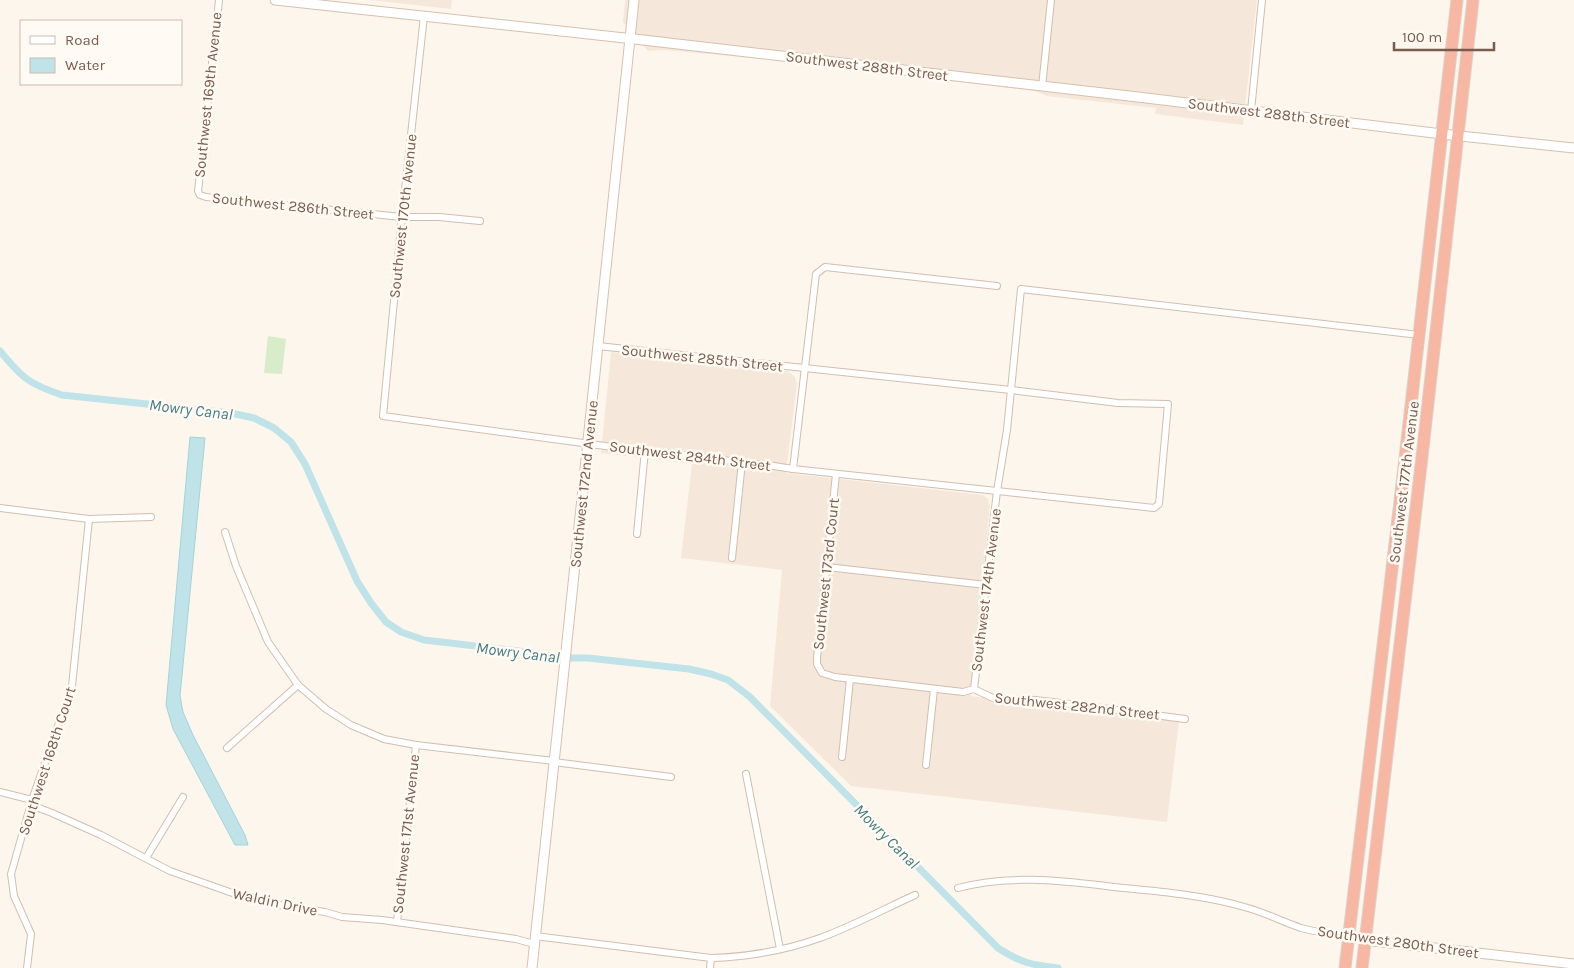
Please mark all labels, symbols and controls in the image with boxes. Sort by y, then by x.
street label: Southwest 169th Avenue [190,11,226,179]
legend [20,20,182,85]
scale bar [1394,20,1494,52]
text: 100 m [1402,28,1442,46]
text: Road [65,31,100,49]
street label: Southwest 288th Street [785,47,949,85]
text: Water [65,56,106,74]
street label: Southwest 288th Street [1187,94,1351,132]
street label: Southwest 170th Avenue [385,133,421,299]
street label: Southwest 286th Street [211,189,375,223]
street label: Southwest 285th Street [620,341,784,375]
water label: Mowry Canal [148,395,234,424]
street label: Southwest 172nd Avenue [566,399,602,569]
street label: Southwest 177th Avenue [1385,400,1423,564]
street label: Southwest 284th Street [608,437,772,475]
street label: Southwest 173rd Court [809,497,843,651]
street label: Southwest 174th Avenue [967,507,1005,673]
water label: Mowry Canal [475,638,561,667]
street label: Southwest 168th Court [14,684,80,838]
street label: Southwest 282nd Street [994,688,1161,724]
street label: Southwest 171st Avenue [389,753,423,915]
water label: Mowry Canal [850,800,923,873]
street label: Waldin Drive [231,884,319,920]
street label: Southwest 280th Street [1316,922,1480,962]

